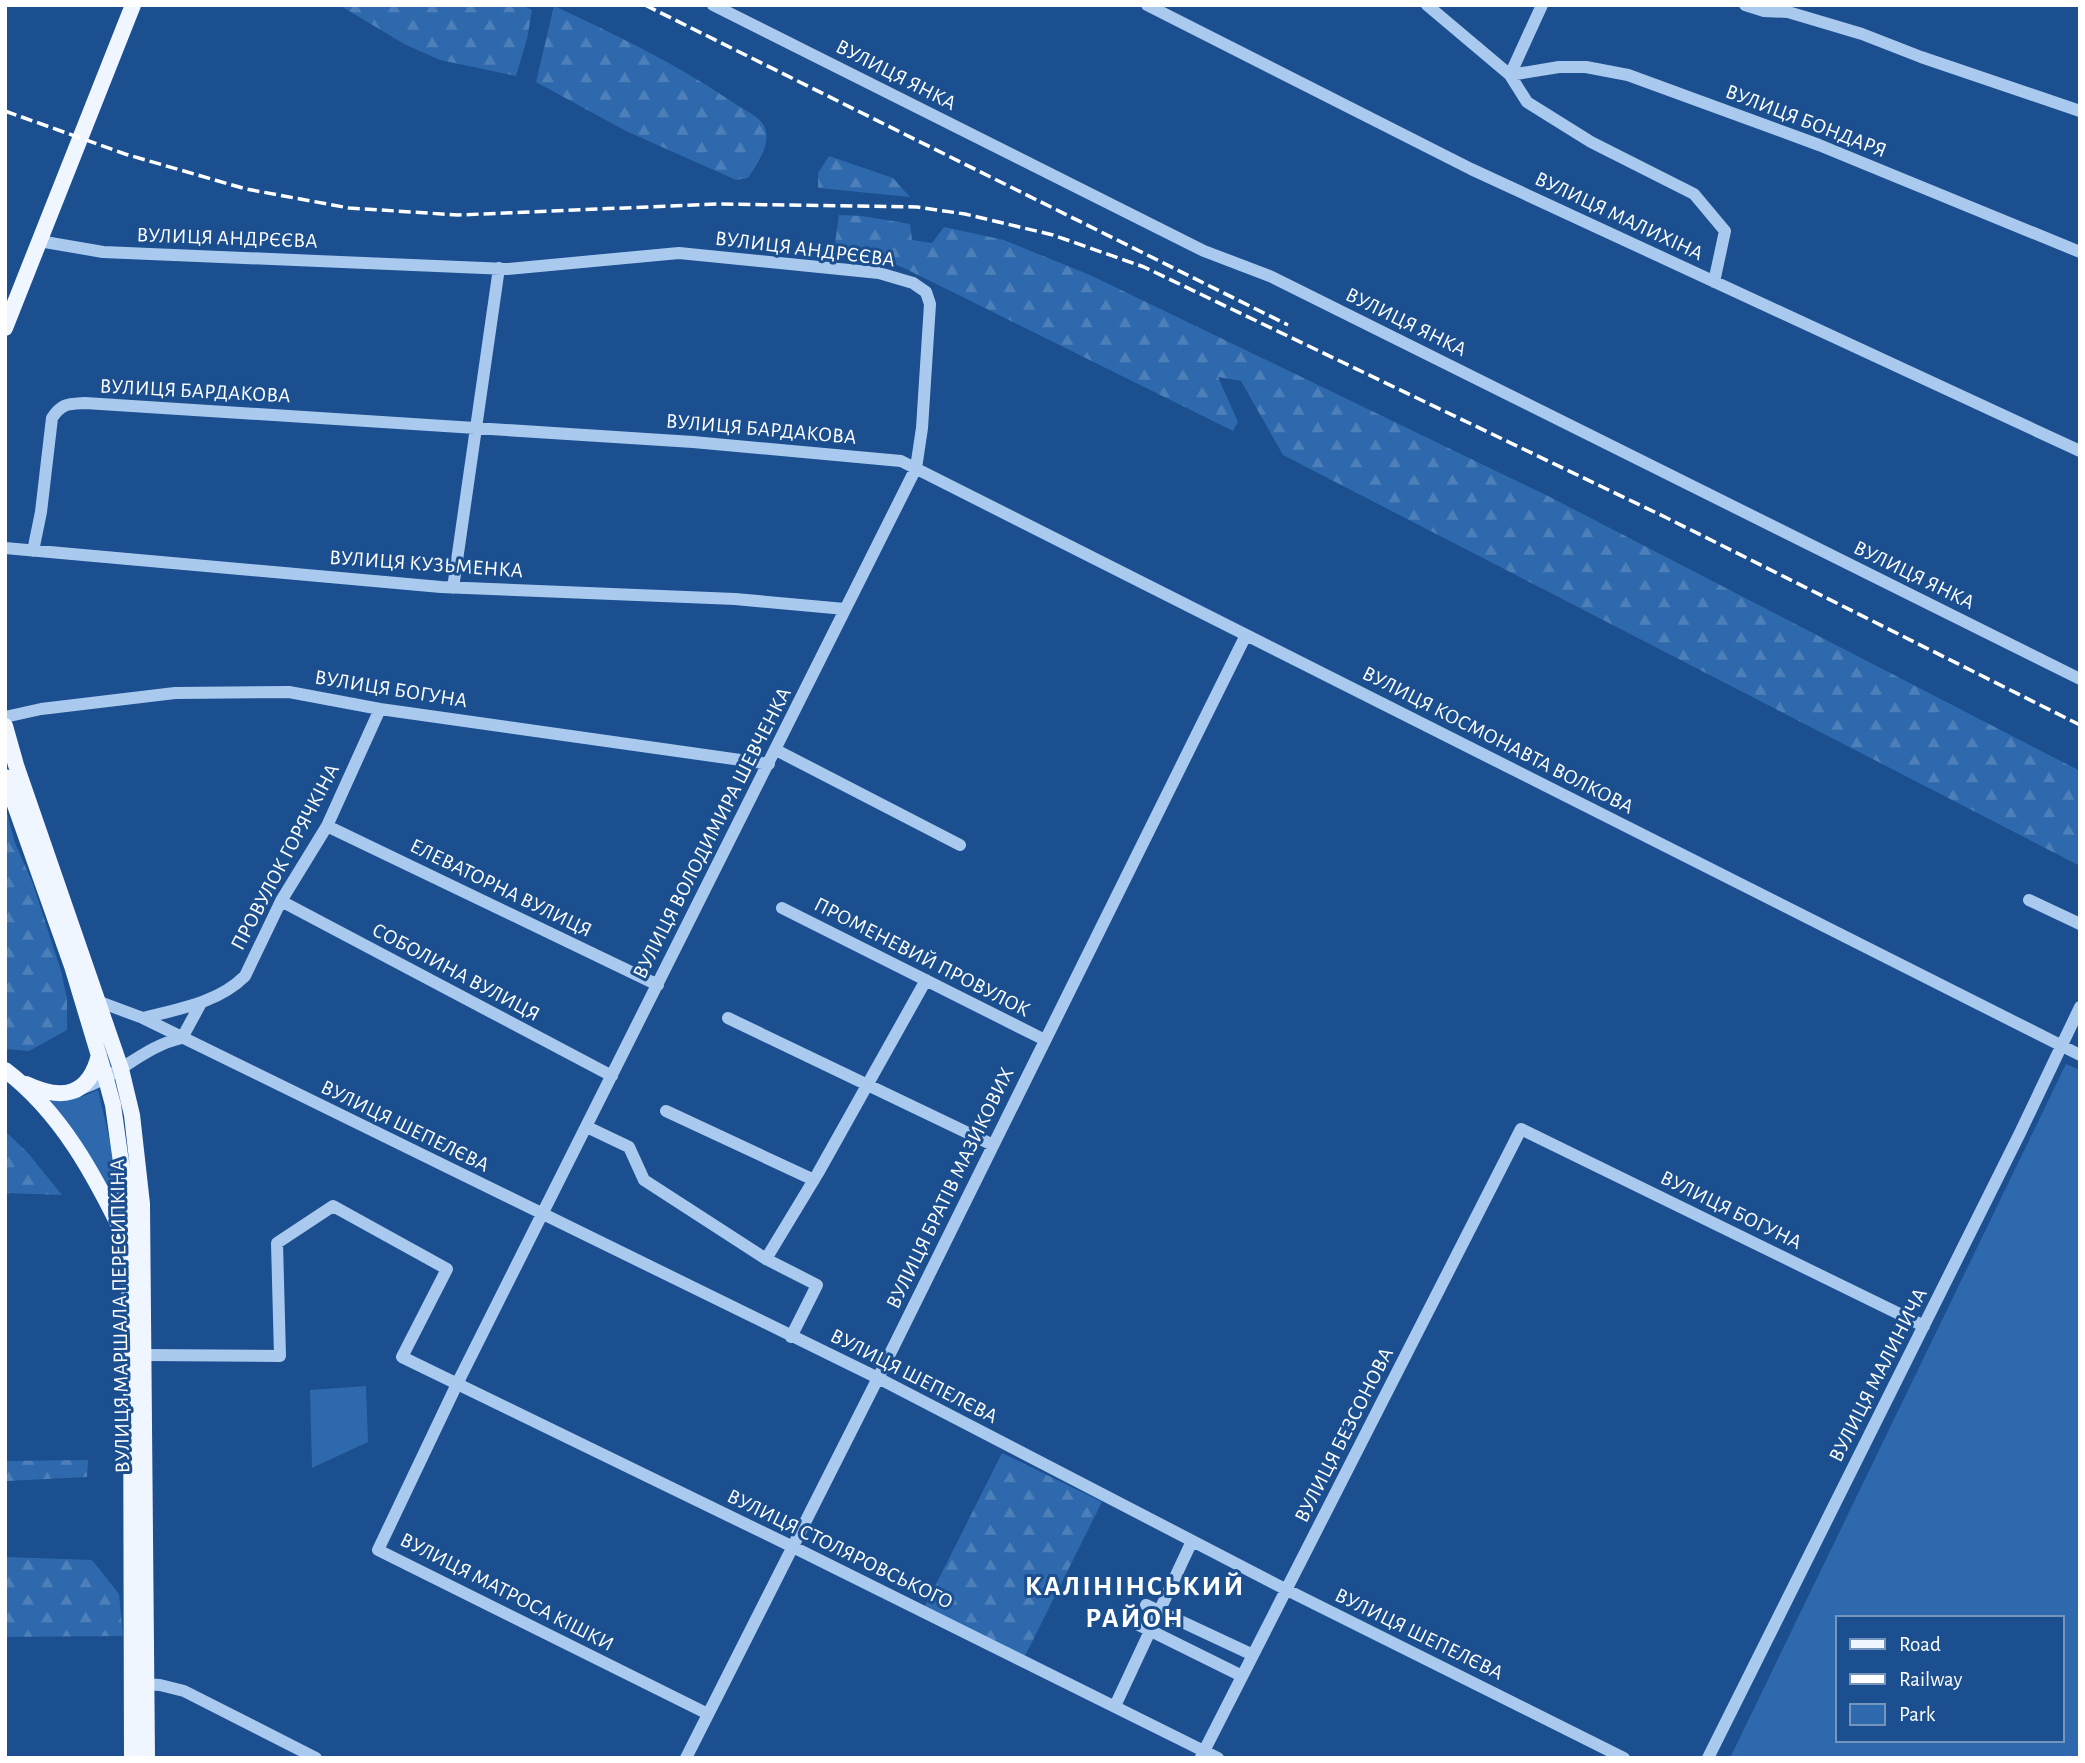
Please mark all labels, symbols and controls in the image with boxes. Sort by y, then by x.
street label: ВУЛИЦЯ ЯНКА [832,36,960,114]
street label: ВУЛИЦЯ БОНДАРЯ [1723,81,1889,161]
street label: ВУЛИЦЯ МАЛИХІНА [1532,168,1706,264]
street label: ВУЛИЦЯ АНДРЄЄВА [136,224,318,252]
street label: ВУЛИЦЯ АНДРЄЄВА [714,228,896,270]
street label: ВУЛИЦЯ ЯНКА [1342,284,1470,360]
street label: ВУЛИЦЯ БАРДАКОВА [99,376,291,406]
street label: ВУЛИЦЯ БАРДАКОВА [665,410,857,448]
street label: ВУЛИЦЯ ЯНКА [1850,537,1978,613]
street label: ВУЛИЦЯ КУЗЬМЕНКА [328,547,524,581]
street label: ВУЛИЦЯ КОСМОНАВТА ВОЛКОВА [1359,662,1637,818]
street label: ВУЛИЦЯ БОГУНА [313,667,469,711]
street label: ВУЛИЦЯ ВОЛОДИМИРА ШЕВЧЕНКА [629,684,795,982]
street label: ПРОВУЛОК ГОРЯЧКІНА [227,760,343,954]
street label: ЕЛЕВАТОРНА ВУЛИЦЯ [407,835,595,941]
street label: ПРОМЕНЕВИЙ ПРОВУЛОК [811,892,1034,1021]
street label: СОБОЛИНА ВУЛИЦЯ [369,919,543,1025]
street label: ВУЛИЦЯ БРАТІВ МАЗИКОВИХ [882,1064,1018,1312]
street label: ВУЛИЦЯ ШЕПЕЛЄВА [317,1076,493,1176]
street label: ВУЛИЦЯ МАРШАЛА ПЕРЕСИПКІНА [107,1159,133,1473]
street label: ВУЛИЦЯ БОГУНА [1657,1167,1805,1253]
street label: ВУЛИЦЯ МАЛИНИЧА [1825,1285,1931,1465]
street label: ВУЛИЦЯ ШЕПЕЛЄВА [827,1325,1001,1427]
street label: ВУЛИЦЯ БЕЗСОНОВА [1291,1344,1397,1526]
street label: ВУЛИЦЯ СТОЛЯРОВСЬКОГО [724,1485,956,1613]
street label: ВУЛИЦЯ МАТРОСА КІШКИ [397,1529,617,1655]
district label: КАЛІНІНСЬКИЙ РАЙОН [1025,1572,1245,1633]
street label: ВУЛИЦЯ ШЕПЕЛЄВА [1331,1584,1507,1684]
legend [1836,1616,2064,1742]
text: Road [1899,1634,1941,1655]
text: Railway [1899,1669,1962,1690]
text: Park [1899,1704,1936,1725]

